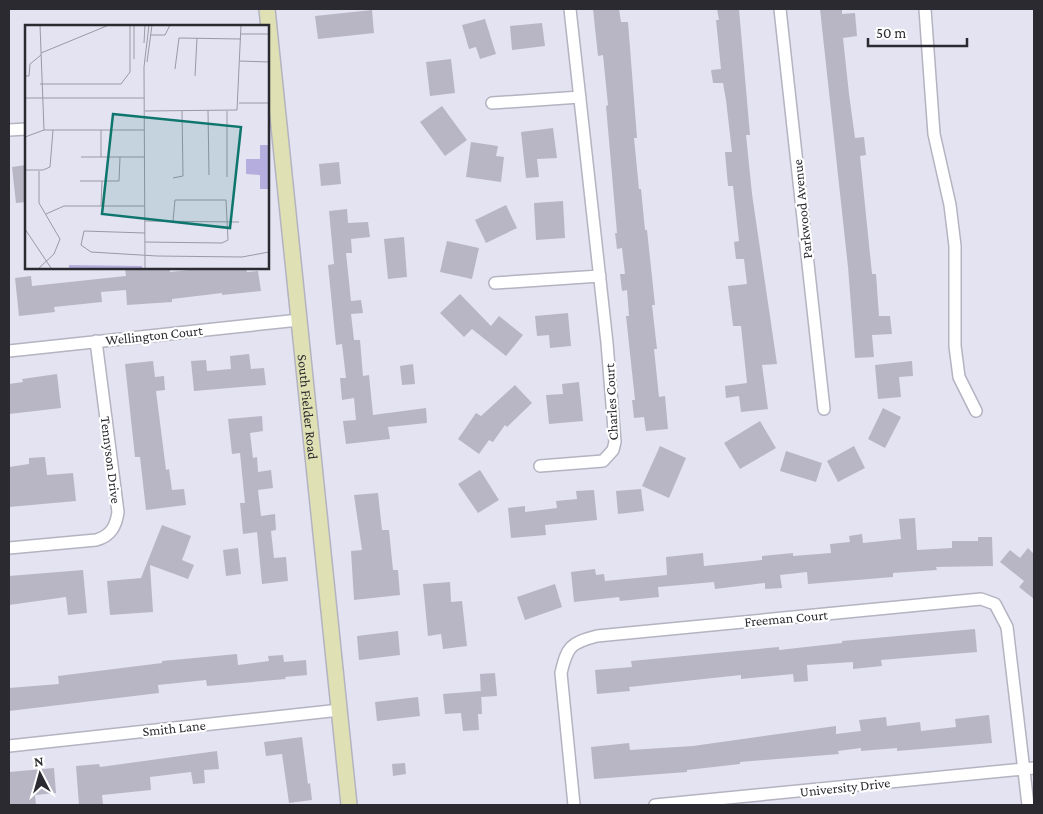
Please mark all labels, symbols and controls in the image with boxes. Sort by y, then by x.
scale bar [868,15,967,47]
inset map [25,25,269,269]
text: 50 m [876,25,906,41]
street label: Parkwood Avenue [789,158,815,260]
street label: Wellington Court [105,322,204,348]
street label: South Fielder Road [295,354,321,461]
street label: Charles Court [601,363,621,441]
street label: Tennyson Drive [98,416,124,504]
street label: Freeman Court [744,606,829,630]
street label: Smith Lane [142,717,206,739]
north arrow [15,749,65,799]
text: N [33,753,45,770]
street label: University Drive [799,774,891,800]

